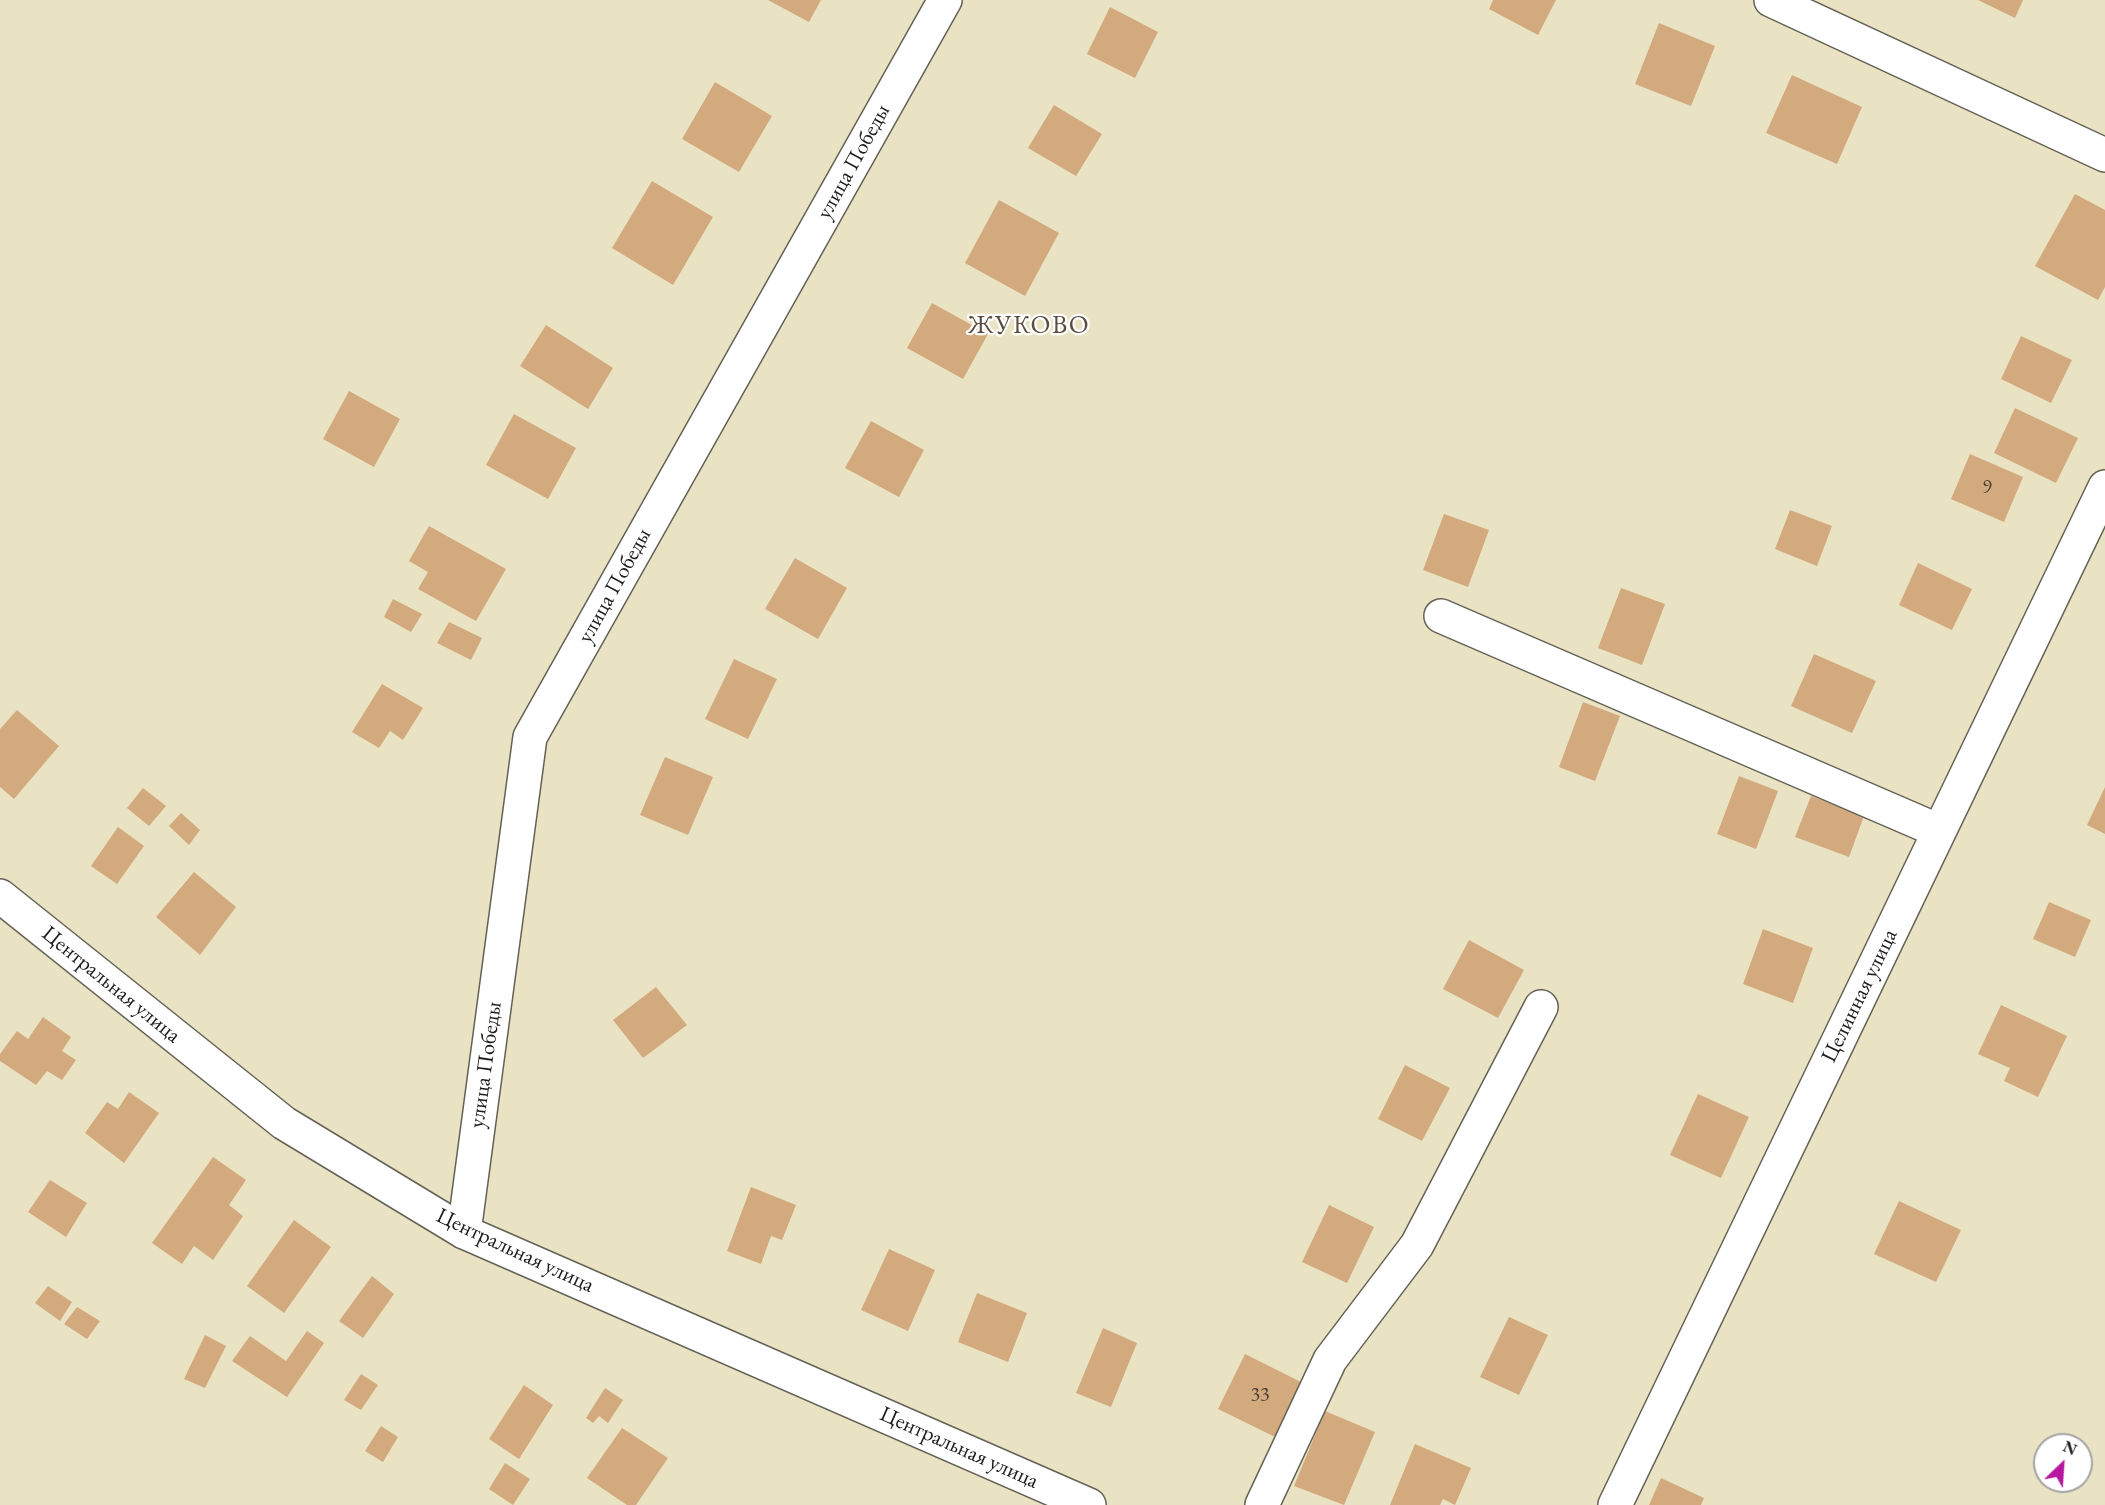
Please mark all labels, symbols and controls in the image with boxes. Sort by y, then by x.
street label: улица Победы [812,100,896,224]
district label: ЖУКОВО [968,310,1090,342]
house number: 9 [1982,476,1992,500]
street label: улица Победы [573,524,657,648]
street label: Центральная улица [36,921,186,1049]
street label: Целинная улица [1816,925,1904,1067]
street label: улица Победы [464,1000,508,1130]
street label: Центральная улица [432,1203,598,1299]
house number: 33 [1250,1384,1270,1408]
street label: Центральная улица [876,1401,1042,1495]
north arrow [2033,1433,2093,1493]
text: N [2060,1436,2080,1460]

